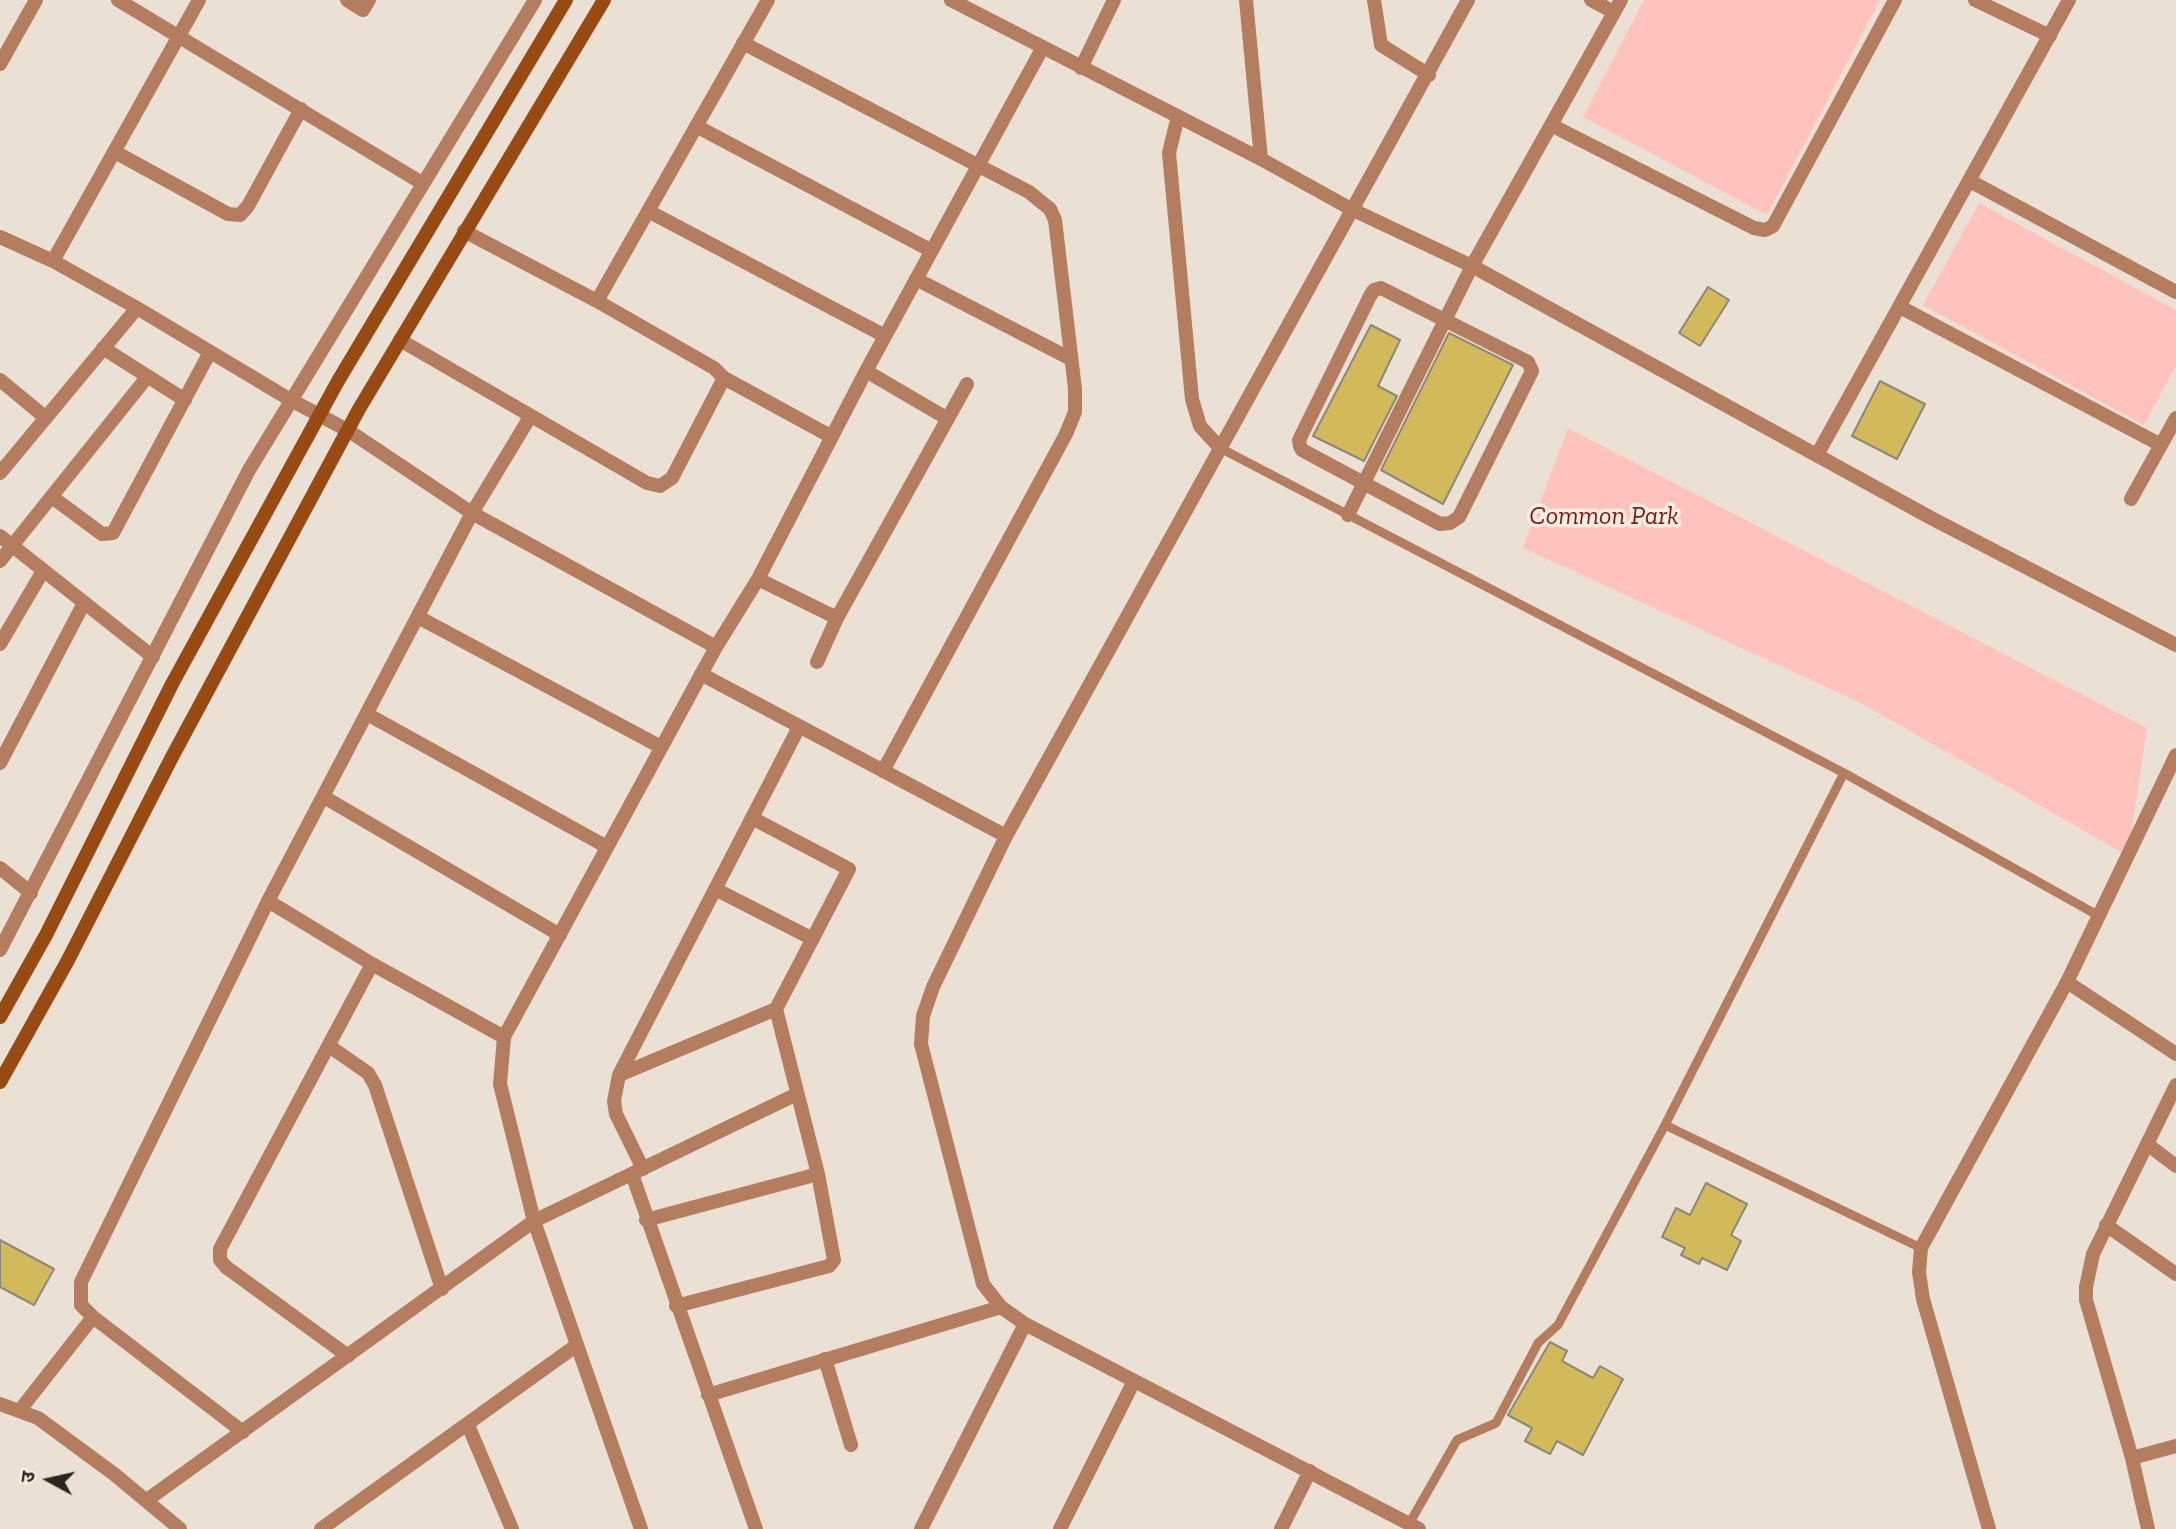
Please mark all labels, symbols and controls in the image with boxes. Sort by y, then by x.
park label: Common Park [1529,501,1679,533]
north arrow [14,1445,84,1515]
text: उ [16,1470,40,1484]

